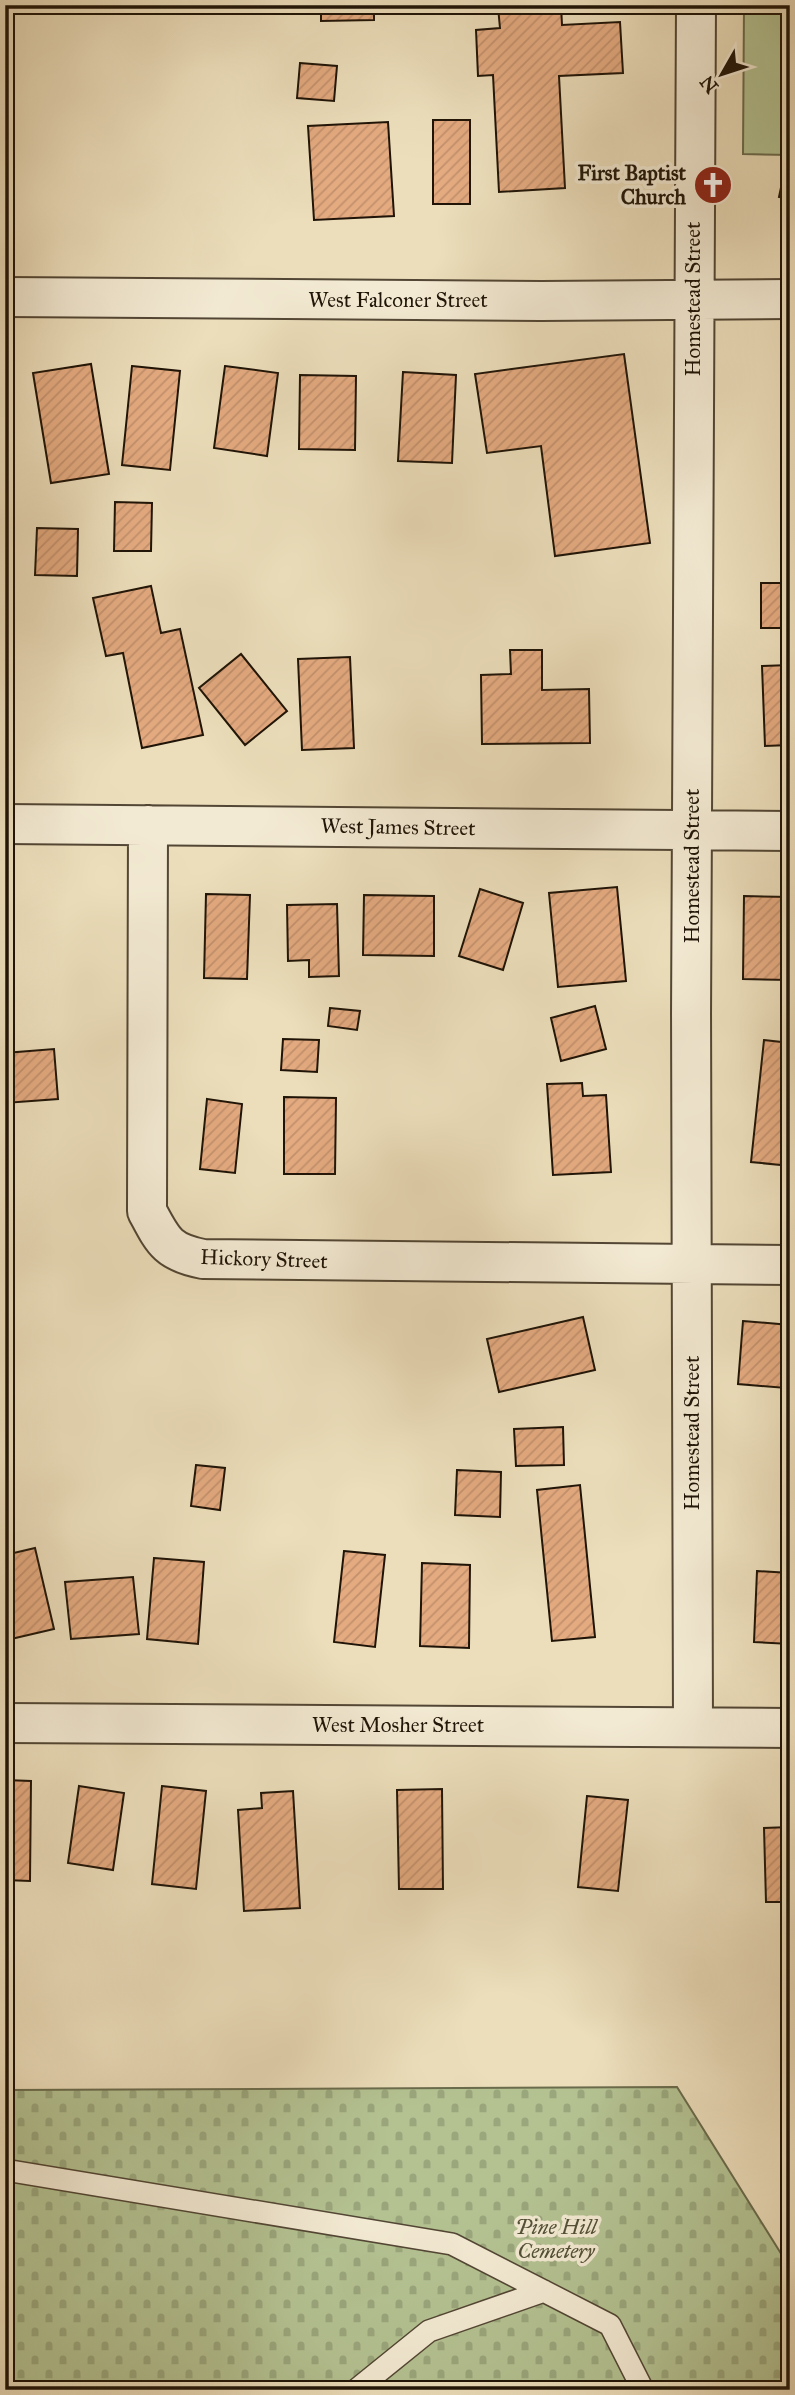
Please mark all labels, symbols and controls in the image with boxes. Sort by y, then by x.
north arrow [686,38,756,108]
text: N [695,71,723,98]
place label: First Baptist Church [577,160,687,210]
church icon: First Baptist Church [692,164,734,206]
street label: Homestead Street [680,221,706,376]
street label: West Falconer Street [308,287,488,313]
street label: Homestead Street [679,788,705,943]
street label: West James Street [320,813,476,841]
street label: Hickory Street [200,1244,329,1274]
street label: Homestead Street [679,1355,705,1510]
street label: West Mosher Street [312,1712,485,1738]
park label: Pine Hill Cemetery [515,2214,599,2264]

